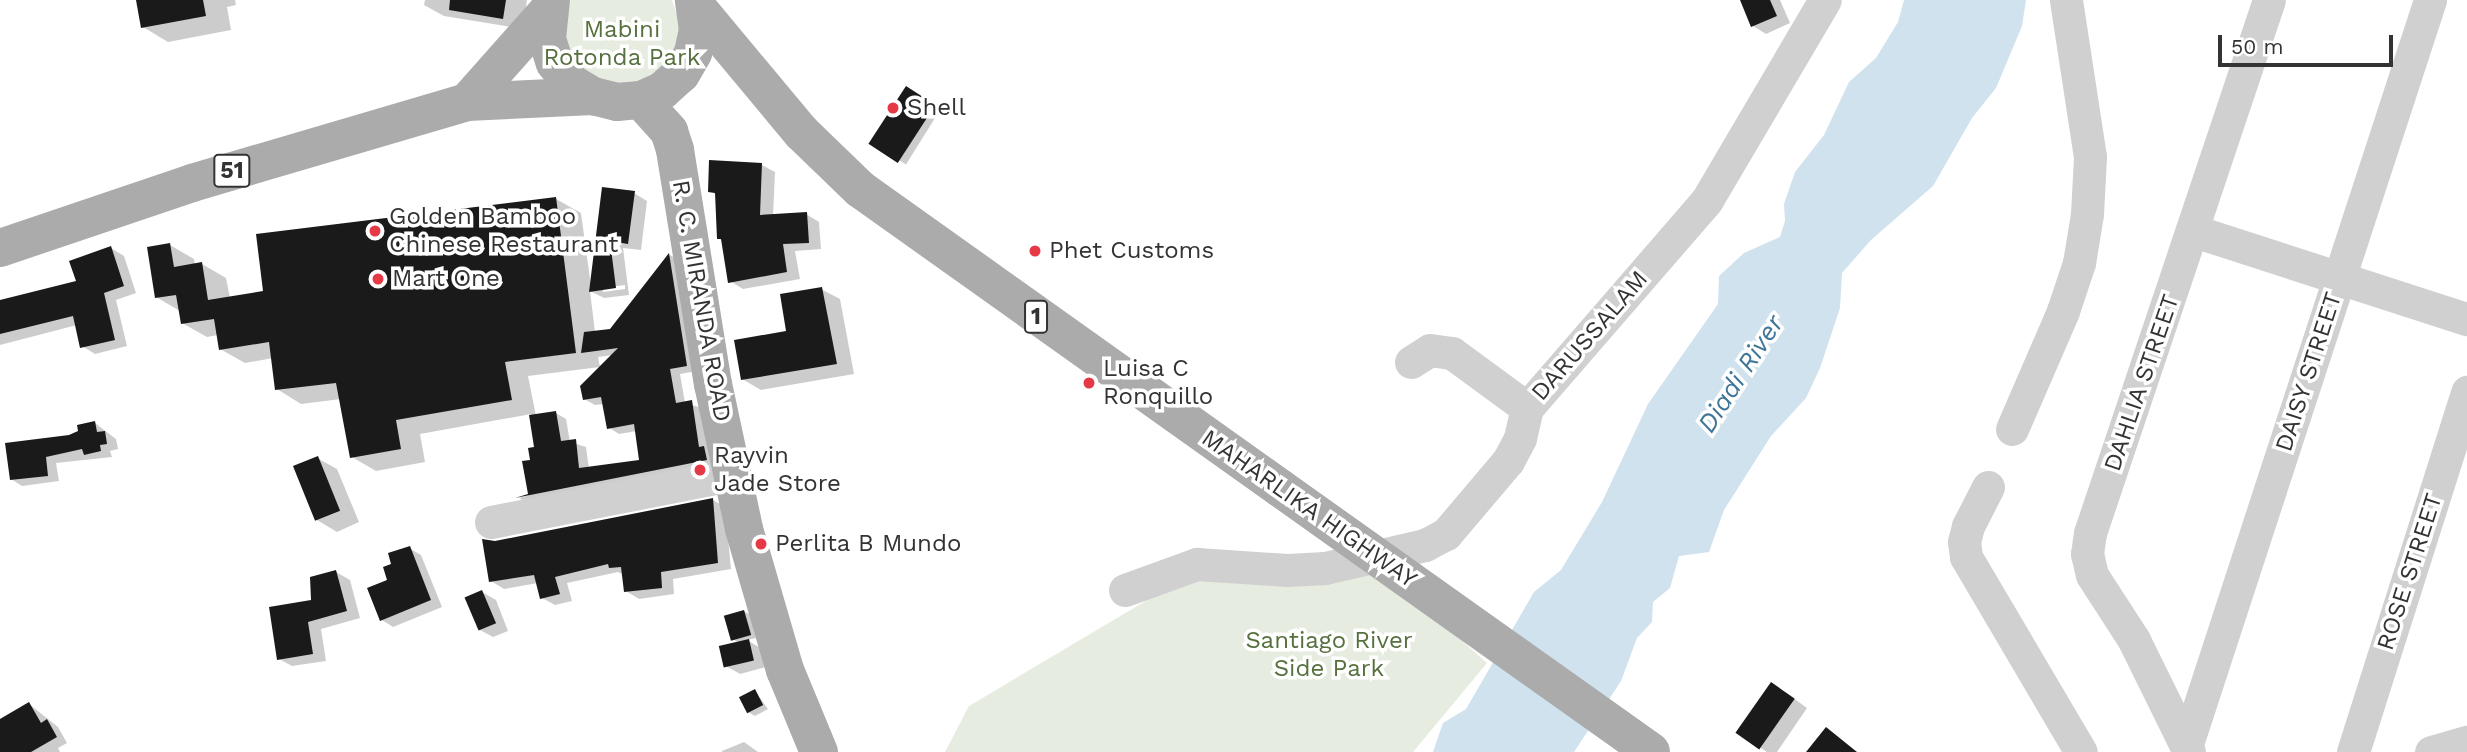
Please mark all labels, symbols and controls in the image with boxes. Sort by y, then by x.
park label: Mabini Rotonda Park [543,16,701,72]
scale bar [2222,21,2397,65]
text: 50 m [2231,34,2283,59]
place label: Shell [907,94,966,122]
marker: Shell [885,100,901,116]
road number: 51 [213,152,251,190]
street label: R. C. MIRANDA ROAD [665,178,737,424]
place label: Golden Bamboo Chinese Restaurant [389,203,618,259]
marker: Golden Bamboo Chinese Restaurant [367,223,383,239]
place label: Phet Customs [1049,237,1214,265]
marker: Phet Customs [1027,243,1043,259]
place label: Mart One [392,265,500,293]
street label: DARUSSALAM [1526,265,1654,407]
marker: Mart One [370,271,386,287]
street label: DAISY STREET [2270,288,2348,456]
street label: DAHLIA STREET [2098,290,2186,476]
road number: 1 [1024,298,1048,336]
water label: Diadi River [1691,309,1791,439]
place label: Luisa C Ronquillo [1103,355,1213,411]
marker: Luisa C Ronquillo [1081,375,1097,391]
street label: MAHARLIKA HIGHWAY [1196,424,1422,594]
place label: Rayvin Jade Store [714,442,841,498]
marker: Rayvin Jade Store [692,462,708,478]
street label: ROSE STREET [2371,490,2449,654]
place label: Perlita B Mundo [775,530,962,558]
marker: Perlita B Mundo [753,536,769,552]
park label: Santiago River Side Park [1245,627,1413,683]

